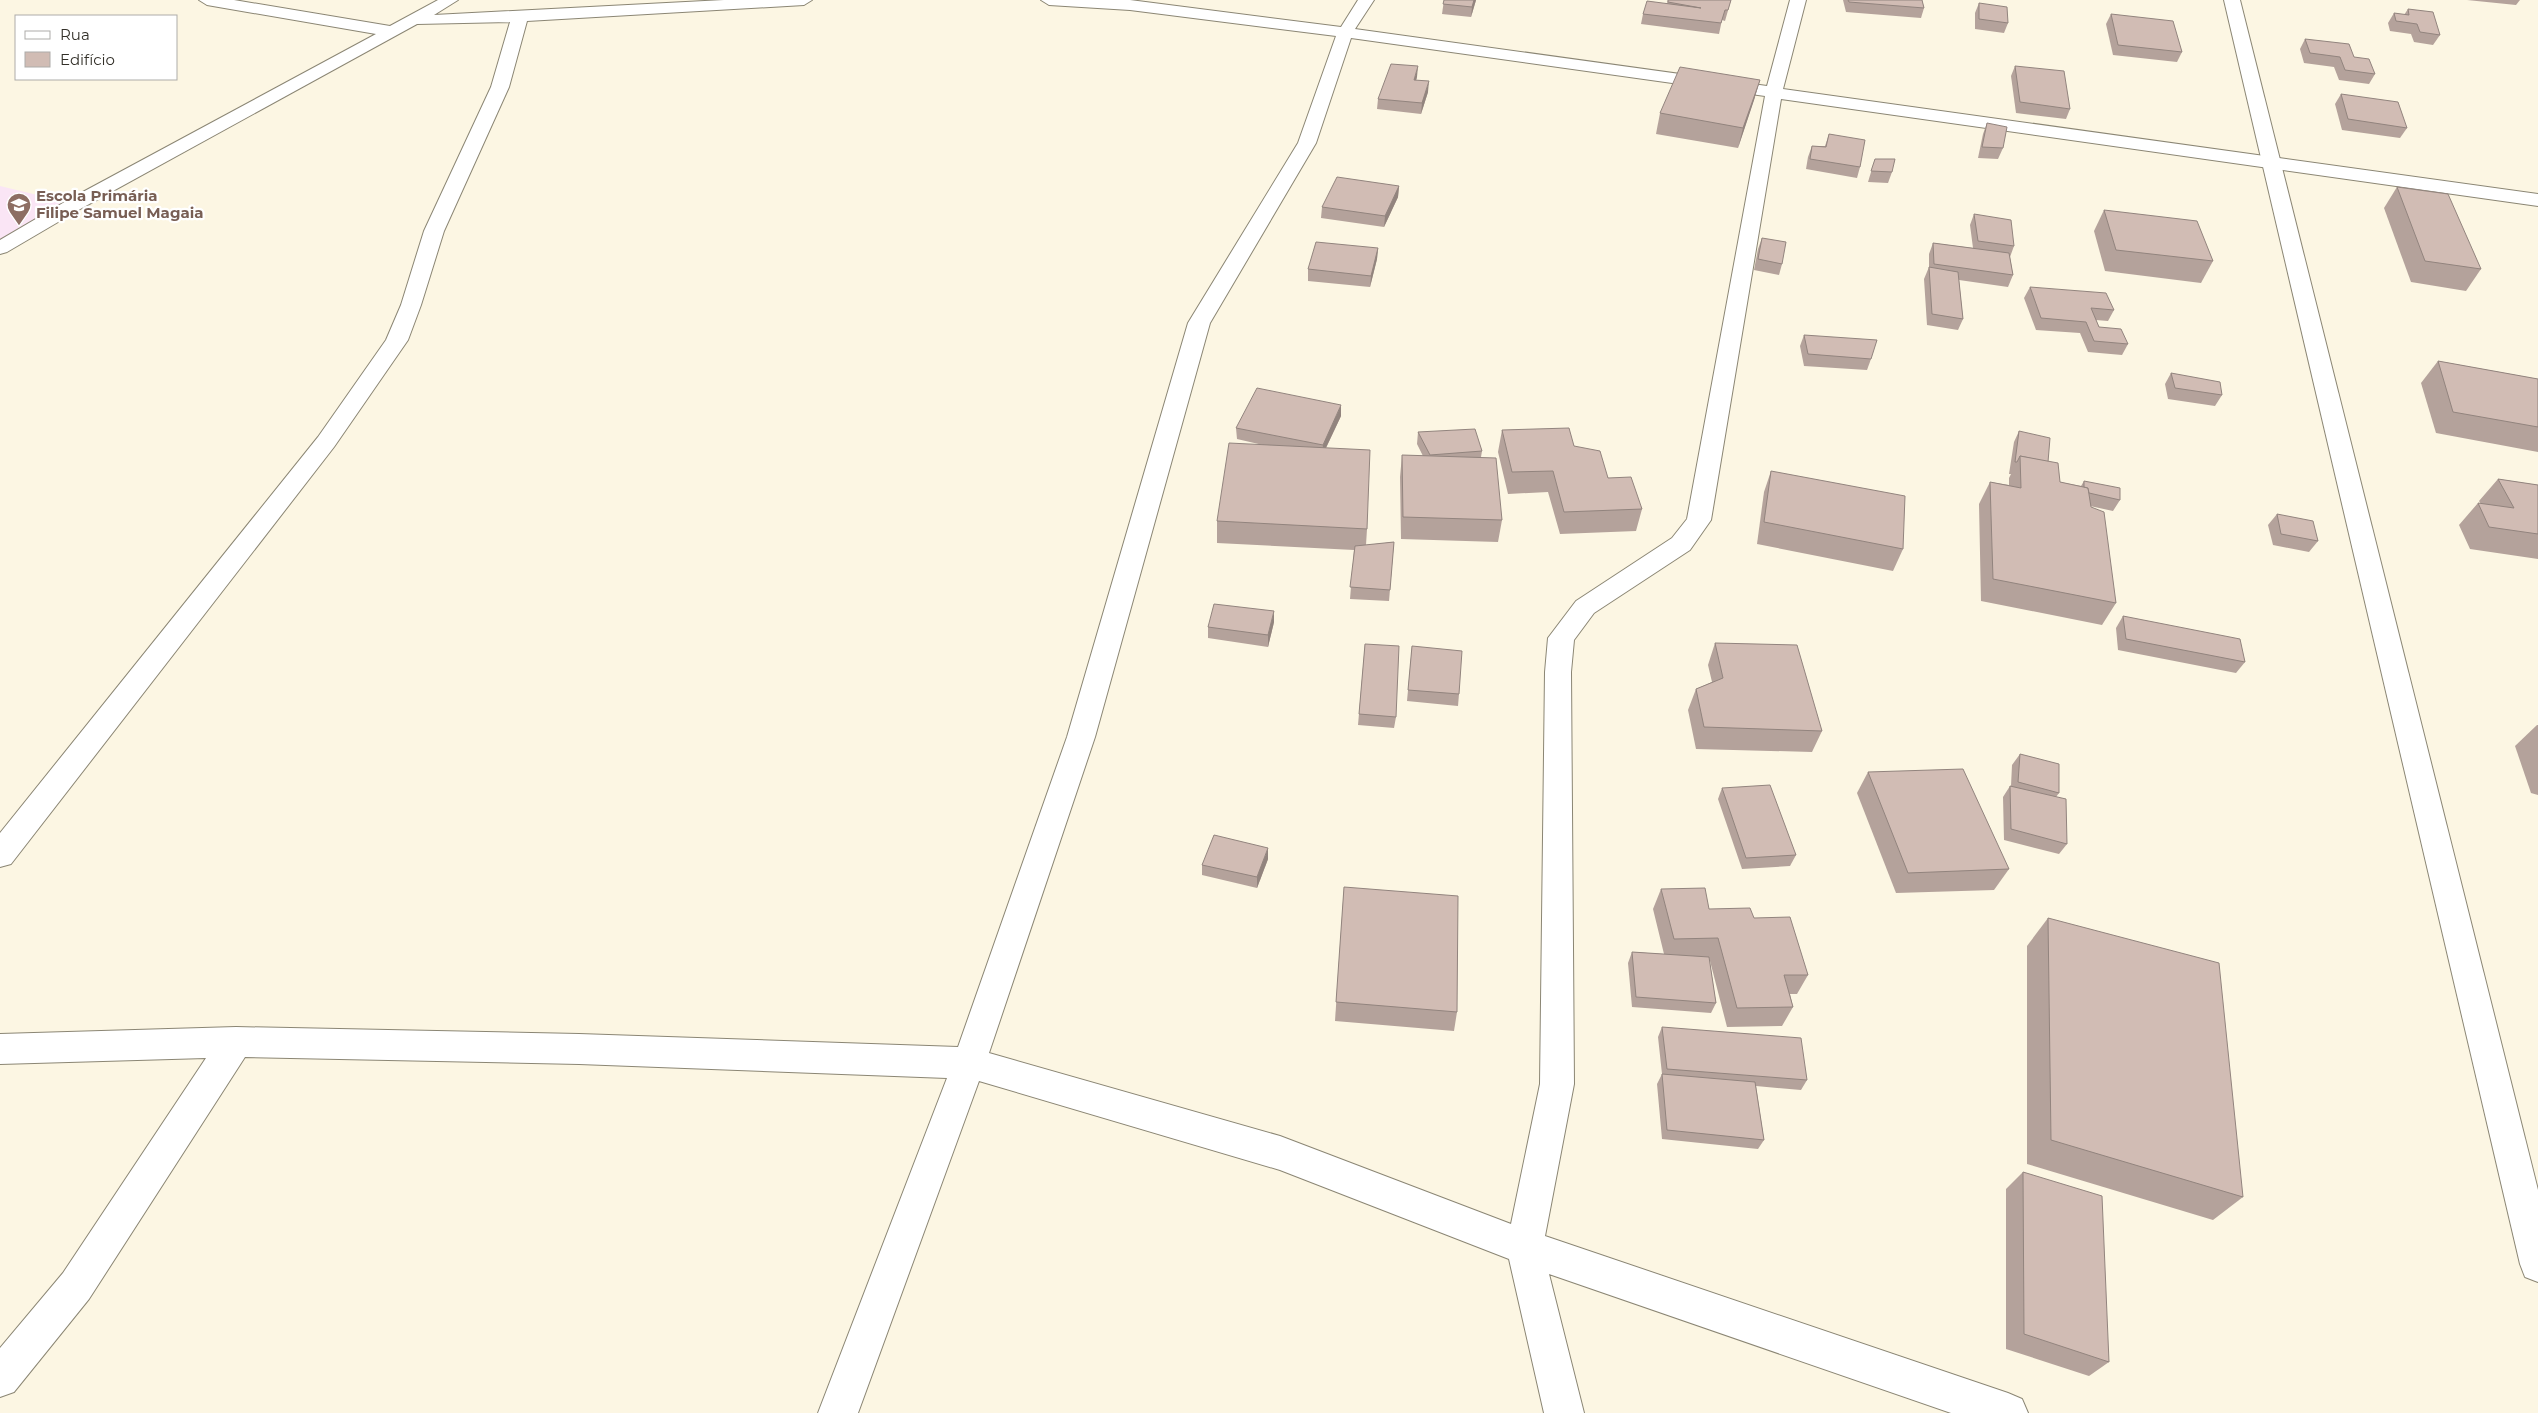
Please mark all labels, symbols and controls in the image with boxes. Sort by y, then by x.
legend [15,15,178,80]
text: Rua [60,25,90,44]
text: Edifício [60,50,115,69]
place label: Escola Primária Filipe Samuel Magaia [36,186,203,222]
school or university icon: Escola Primária Filipe Samuel Magaia [6,192,32,226]

